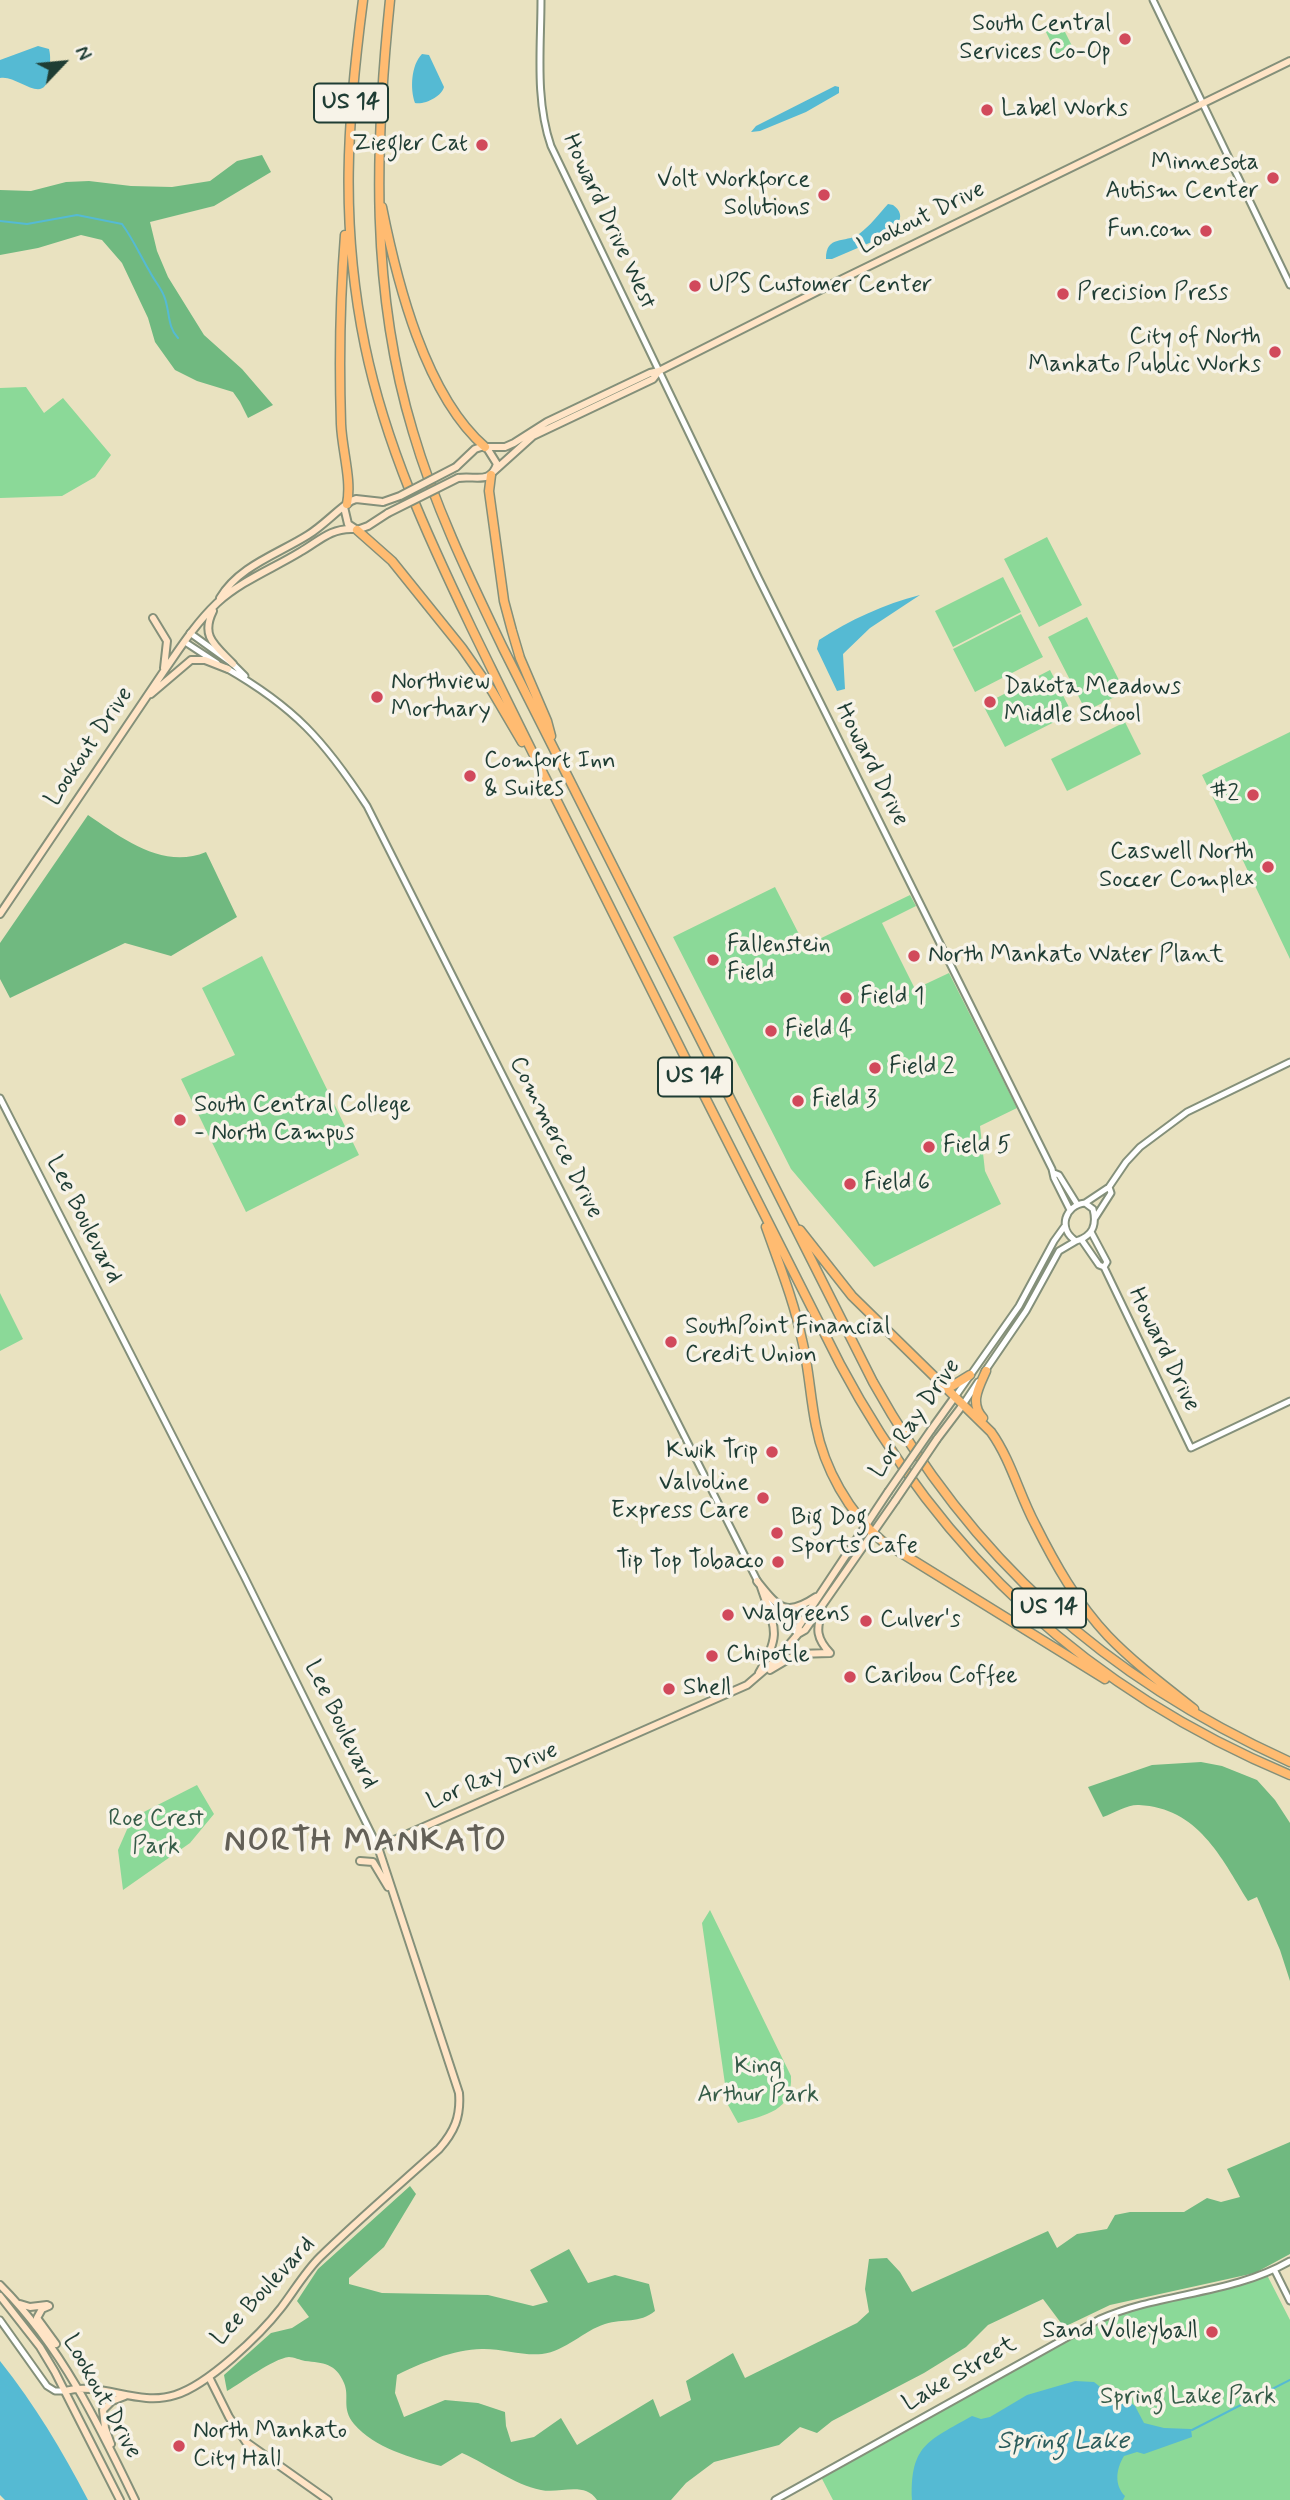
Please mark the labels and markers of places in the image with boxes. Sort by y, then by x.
place label: South Central Services Co-Op [959,11,1111,67]
marker: South Central Services Co-Op [1117,31,1133,47]
place label: Label Works [1001,96,1128,124]
marker: Label Works [979,102,995,118]
place label: Ziegler Cat [352,131,468,159]
marker: Ziegler Cat [474,137,490,153]
place label: Minnesota Autism Center [1105,150,1259,206]
place label: Volt Workforce Solutions [657,167,810,223]
marker: Minnesota Autism Center [1265,170,1281,186]
marker: Volt Workforce Solutions [816,187,832,203]
place label: Fun.com [1107,217,1192,245]
marker: Fun.com [1198,223,1214,239]
place label: UPS Customer Center [709,272,932,300]
marker: UPS Customer Center [687,278,703,294]
place label: Precision Press [1077,280,1228,308]
marker: Precision Press [1055,286,1071,302]
place label: City of North Mankato Public Works [1028,324,1261,380]
marker: City of North Mankato Public Works [1267,344,1283,360]
place label: Northview Mortuary [391,669,491,725]
place label: Dakota Meadows Middle School [1004,674,1181,730]
marker: Northview Mortuary [369,689,385,705]
marker: Dakota Meadows Middle School [982,694,998,710]
place label: Comfort Inn & Suites [484,748,616,804]
marker: Comfort Inn & Suites [462,768,478,784]
place label: #2 [1209,781,1239,809]
marker: #2 [1245,787,1261,803]
place label: Caswell North Soccer Complex [1099,839,1254,895]
marker: Caswell North Soccer Complex [1260,859,1276,875]
place label: Fallenstein Field [727,932,831,988]
place label: North Mankato Water Plant [928,942,1224,970]
marker: North Mankato Water Plant [906,948,922,964]
marker: Fallenstein Field [705,952,721,968]
place label: Field 1 [860,984,924,1012]
marker: Field 1 [838,990,854,1006]
place label: Field 4 [785,1017,853,1045]
marker: Field 4 [763,1023,779,1039]
place label: Field 2 [889,1054,954,1082]
marker: Field 2 [867,1060,883,1076]
place label: Field 3 [812,1087,876,1115]
place label: South Central College - North Campus [194,1092,411,1148]
marker: Field 3 [790,1093,806,1109]
marker: South Central College - North Campus [172,1112,188,1128]
place label: Field 5 [943,1133,1011,1161]
marker: Field 5 [921,1139,937,1155]
place label: Field 6 [864,1170,930,1198]
marker: Field 6 [842,1176,858,1192]
place label: SouthPoint Financial Credit Union [685,1314,890,1370]
marker: SouthPoint Financial Credit Union [663,1334,679,1350]
place label: Kwik Trip [666,1438,758,1466]
marker: Kwik Trip [764,1444,780,1460]
place label: Valvoline Express Care [611,1470,749,1526]
marker: Valvoline Express Care [755,1490,771,1506]
place label: Big Dog Sports Cafe [791,1505,918,1561]
marker: Big Dog Sports Cafe [769,1525,785,1541]
place label: Tip Top Tobacco [616,1548,764,1576]
marker: Tip Top Tobacco [770,1554,786,1570]
place label: Walgreens [742,1601,850,1629]
marker: Walgreens [720,1607,736,1623]
place label: Culver's [880,1607,961,1635]
marker: Culver's [858,1613,874,1629]
place label: Chipotle [726,1642,810,1670]
marker: Chipotle [704,1648,720,1664]
place label: Caribou Coffee [864,1663,1018,1691]
marker: Caribou Coffee [842,1669,858,1685]
place label: Shell [683,1675,731,1703]
marker: Shell [661,1681,677,1697]
place label: Sand Volleyball [1042,2318,1198,2346]
marker: Sand Volleyball [1204,2324,1220,2340]
place label: North Mankato City Hall [193,2418,347,2474]
marker: North Mankato City Hall [171,2438,187,2454]

